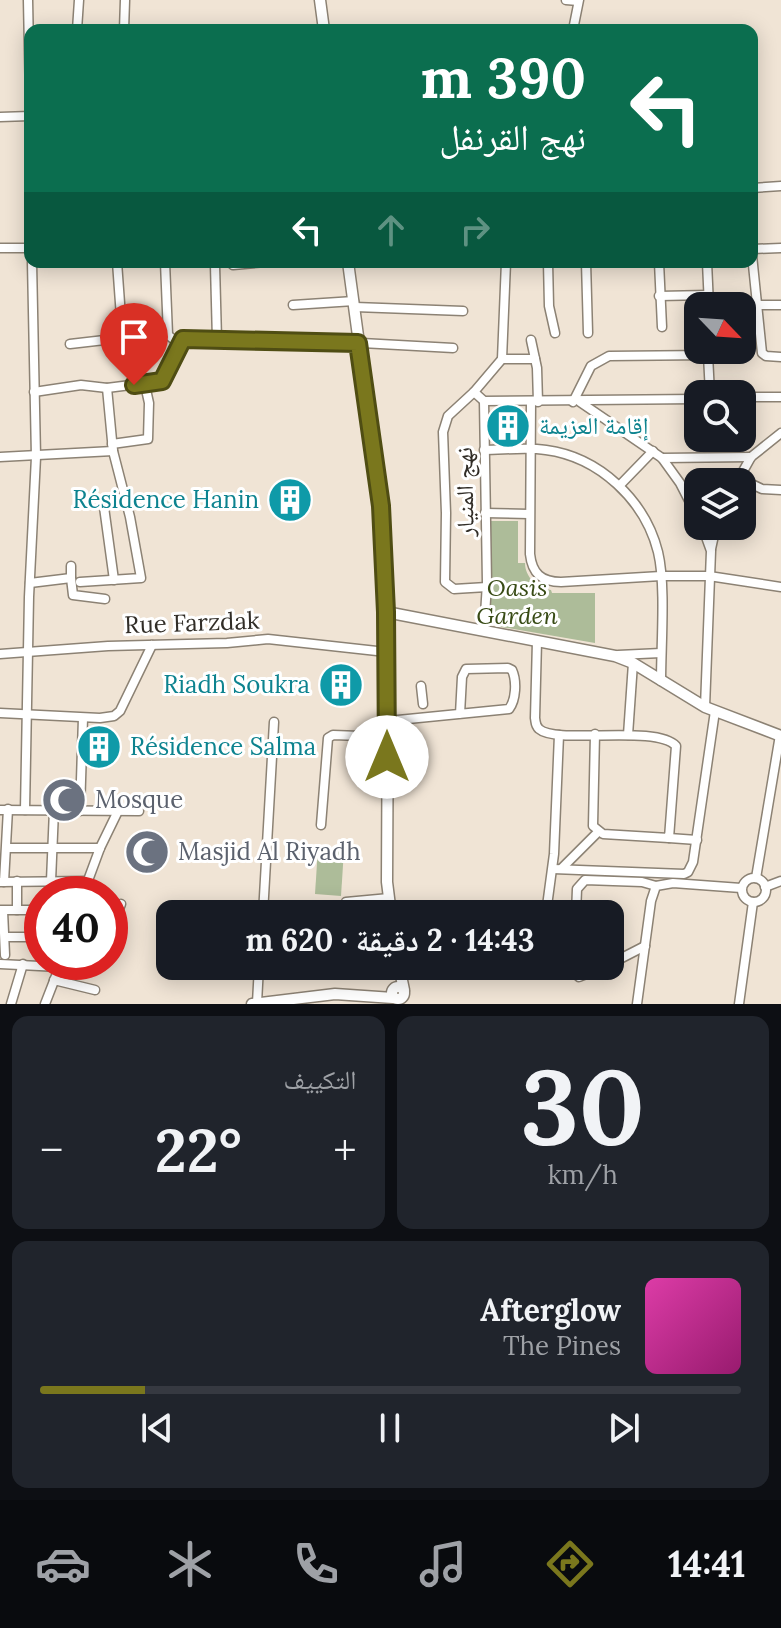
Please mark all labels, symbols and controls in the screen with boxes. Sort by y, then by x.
text: 390 m [421,42,586,113]
icon: left [614,56,718,160]
text: نهج القرنفل [439,114,586,160]
icon: left [285,208,329,252]
icon: ahead [369,208,413,252]
icon: right [453,208,497,252]
north arrow [684,292,756,364]
map controls [684,292,756,540]
pin [100,303,168,385]
icon: arrive [112,315,156,359]
button: search [684,380,756,452]
building icon: إقامة العزيمة [484,402,532,450]
place label: إقامة العزيمة [539,410,648,441]
street label: نهج المنيار [448,447,481,538]
button: layers [684,468,756,540]
building icon: Résidence Hanin [266,476,314,524]
place label: Résidence Hanin [73,484,259,515]
park label: Oasis Garden [476,572,558,631]
street label: Rue Farzdak [124,605,260,640]
building icon: Riadh Soukra [317,661,365,709]
place label: Riadh Soukra [163,669,310,700]
position arrow [345,715,429,799]
building icon: Résidence Salma [75,723,123,771]
place label: Résidence Salma [130,731,316,762]
mosque icon: Mosque [40,776,88,824]
place label: Mosque [95,784,183,815]
mosque icon: Masjid Al Riyadh [123,828,171,876]
place label: Masjid Al Riyadh [178,836,361,867]
speed limit sign: 40 [24,876,128,980]
text: 14:43 · 2 دقيقة · 620 m [245,921,535,959]
text: 30 [521,1039,645,1172]
text: التكييف [284,1063,357,1096]
text: 22° [155,1112,242,1188]
text: − [40,1122,63,1178]
text: + [333,1122,356,1178]
text: km/h [548,1158,618,1191]
text: Afterglow [480,1291,621,1329]
text: The Pines [503,1329,621,1362]
icon: previous [135,1406,179,1450]
icon: pause [368,1406,412,1450]
icon: next [602,1406,646,1450]
icon: car [35,1536,91,1592]
icon: climate [162,1536,218,1592]
icon: phone [288,1536,344,1592]
icon: music [415,1536,471,1592]
icon: directions [542,1536,598,1592]
text: 14:41 [668,1541,746,1587]

